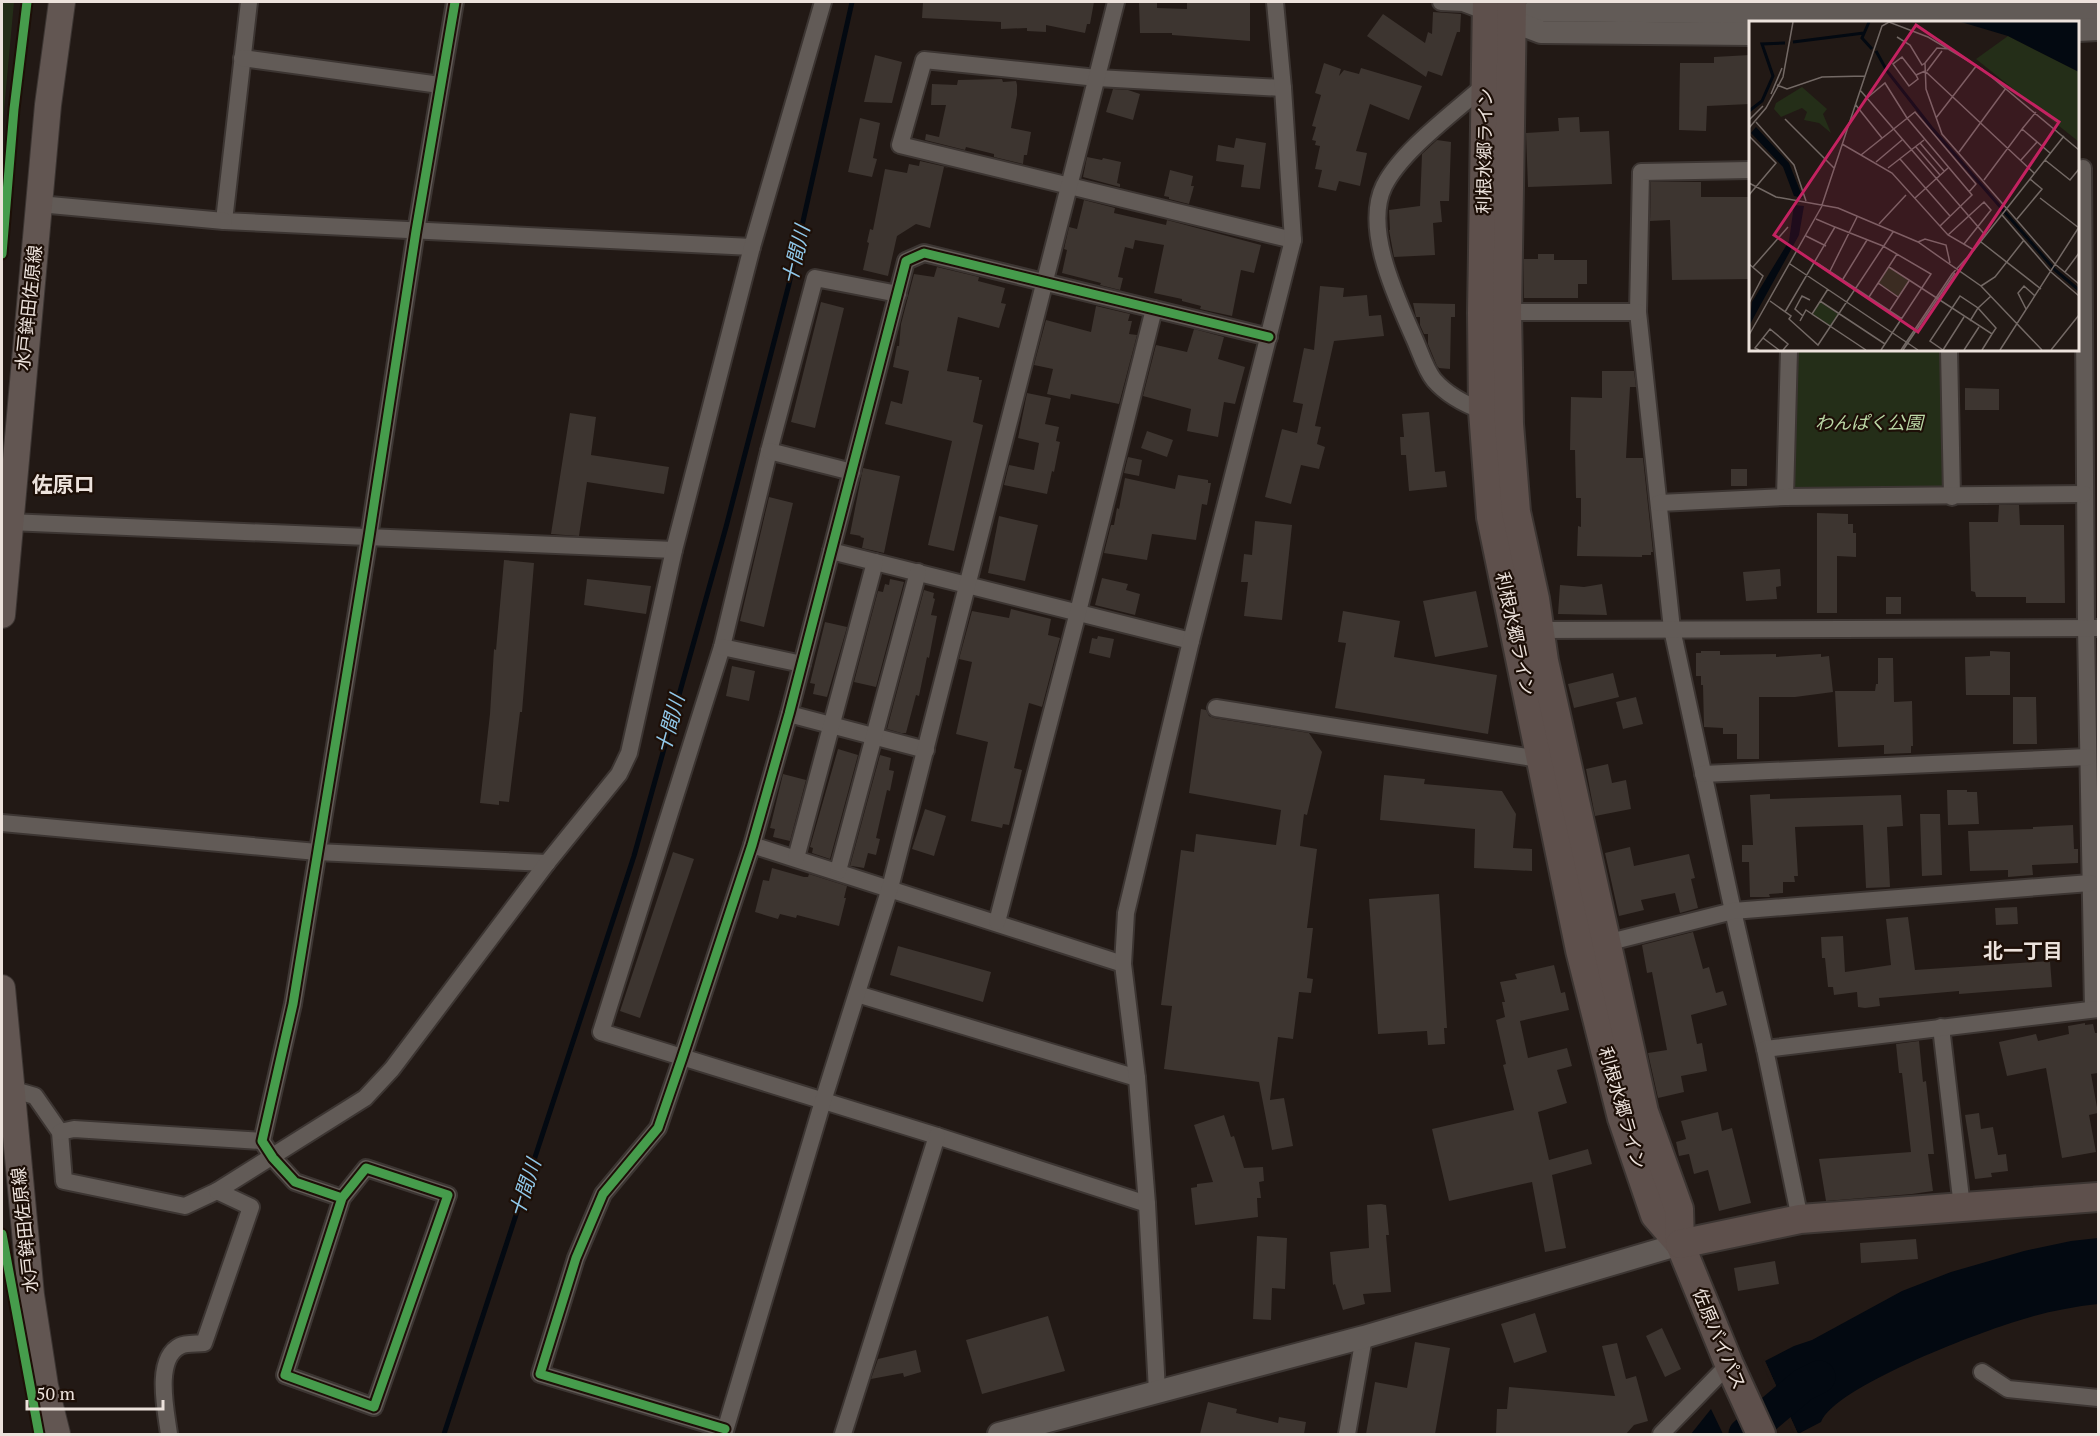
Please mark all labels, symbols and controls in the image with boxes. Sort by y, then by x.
inset map [1749,21,2079,351]
street label: 利根水郷ライン [1471,88,1497,214]
water label: 十間川 [776,221,816,287]
street label: 水戸鉾田佐原線 [9,244,47,372]
park label: わんぱく公園 [1815,410,1926,434]
district label: 佐原ロ [32,470,95,498]
street label: 利根水郷ライン [1491,570,1541,698]
water label: 十間川 [649,689,691,756]
district label: 北一丁目 [1983,937,2063,964]
street label: 利根水郷ライン [1594,1044,1652,1172]
water label: 十間川 [502,1153,547,1221]
street label: 水戸鉾田佐原線 [5,1166,43,1294]
street label: 佐原バイパス [1688,1284,1752,1393]
scale bar [27,1373,164,1411]
text: 50 m [36,1381,76,1405]

